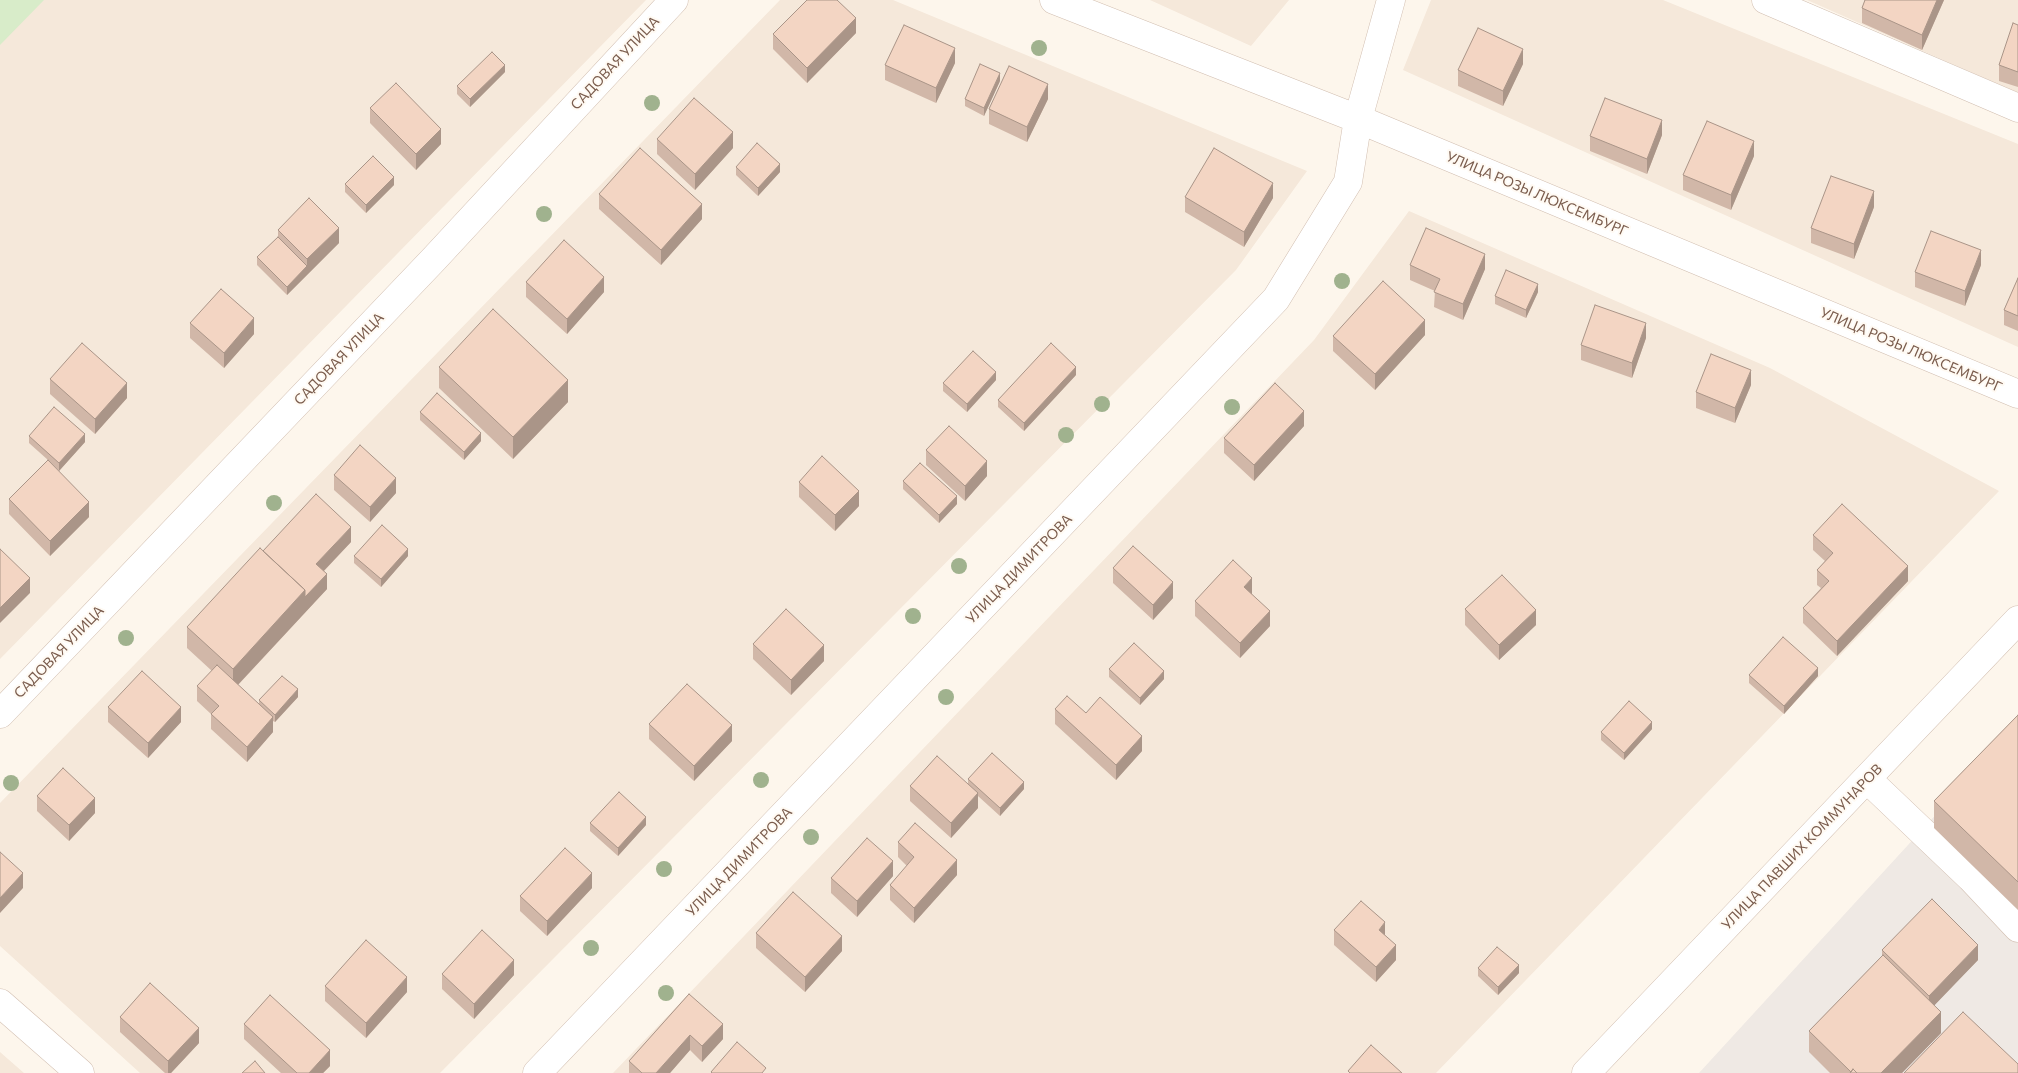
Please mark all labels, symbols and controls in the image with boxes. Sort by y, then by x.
street label: САДОВАЯ УЛИЦА [567,13,663,113]
street label: УЛИЦА РОЗЫ ЛЮКСЕМБУРГ [1443,148,1631,240]
street label: УЛИЦА РОЗЫ ЛЮКСЕМБУРГ [1817,304,2005,396]
street label: САДОВАЯ УЛИЦА [291,309,387,409]
street label: УЛИЦА ДИМИТРОВА [962,511,1076,627]
street label: САДОВАЯ УЛИЦА [11,602,107,702]
street label: УЛИЦА ПАВШИХ КОММУНАРОВ [1718,761,1886,933]
street label: УЛИЦА ДИМИТРОВА [682,804,796,920]

